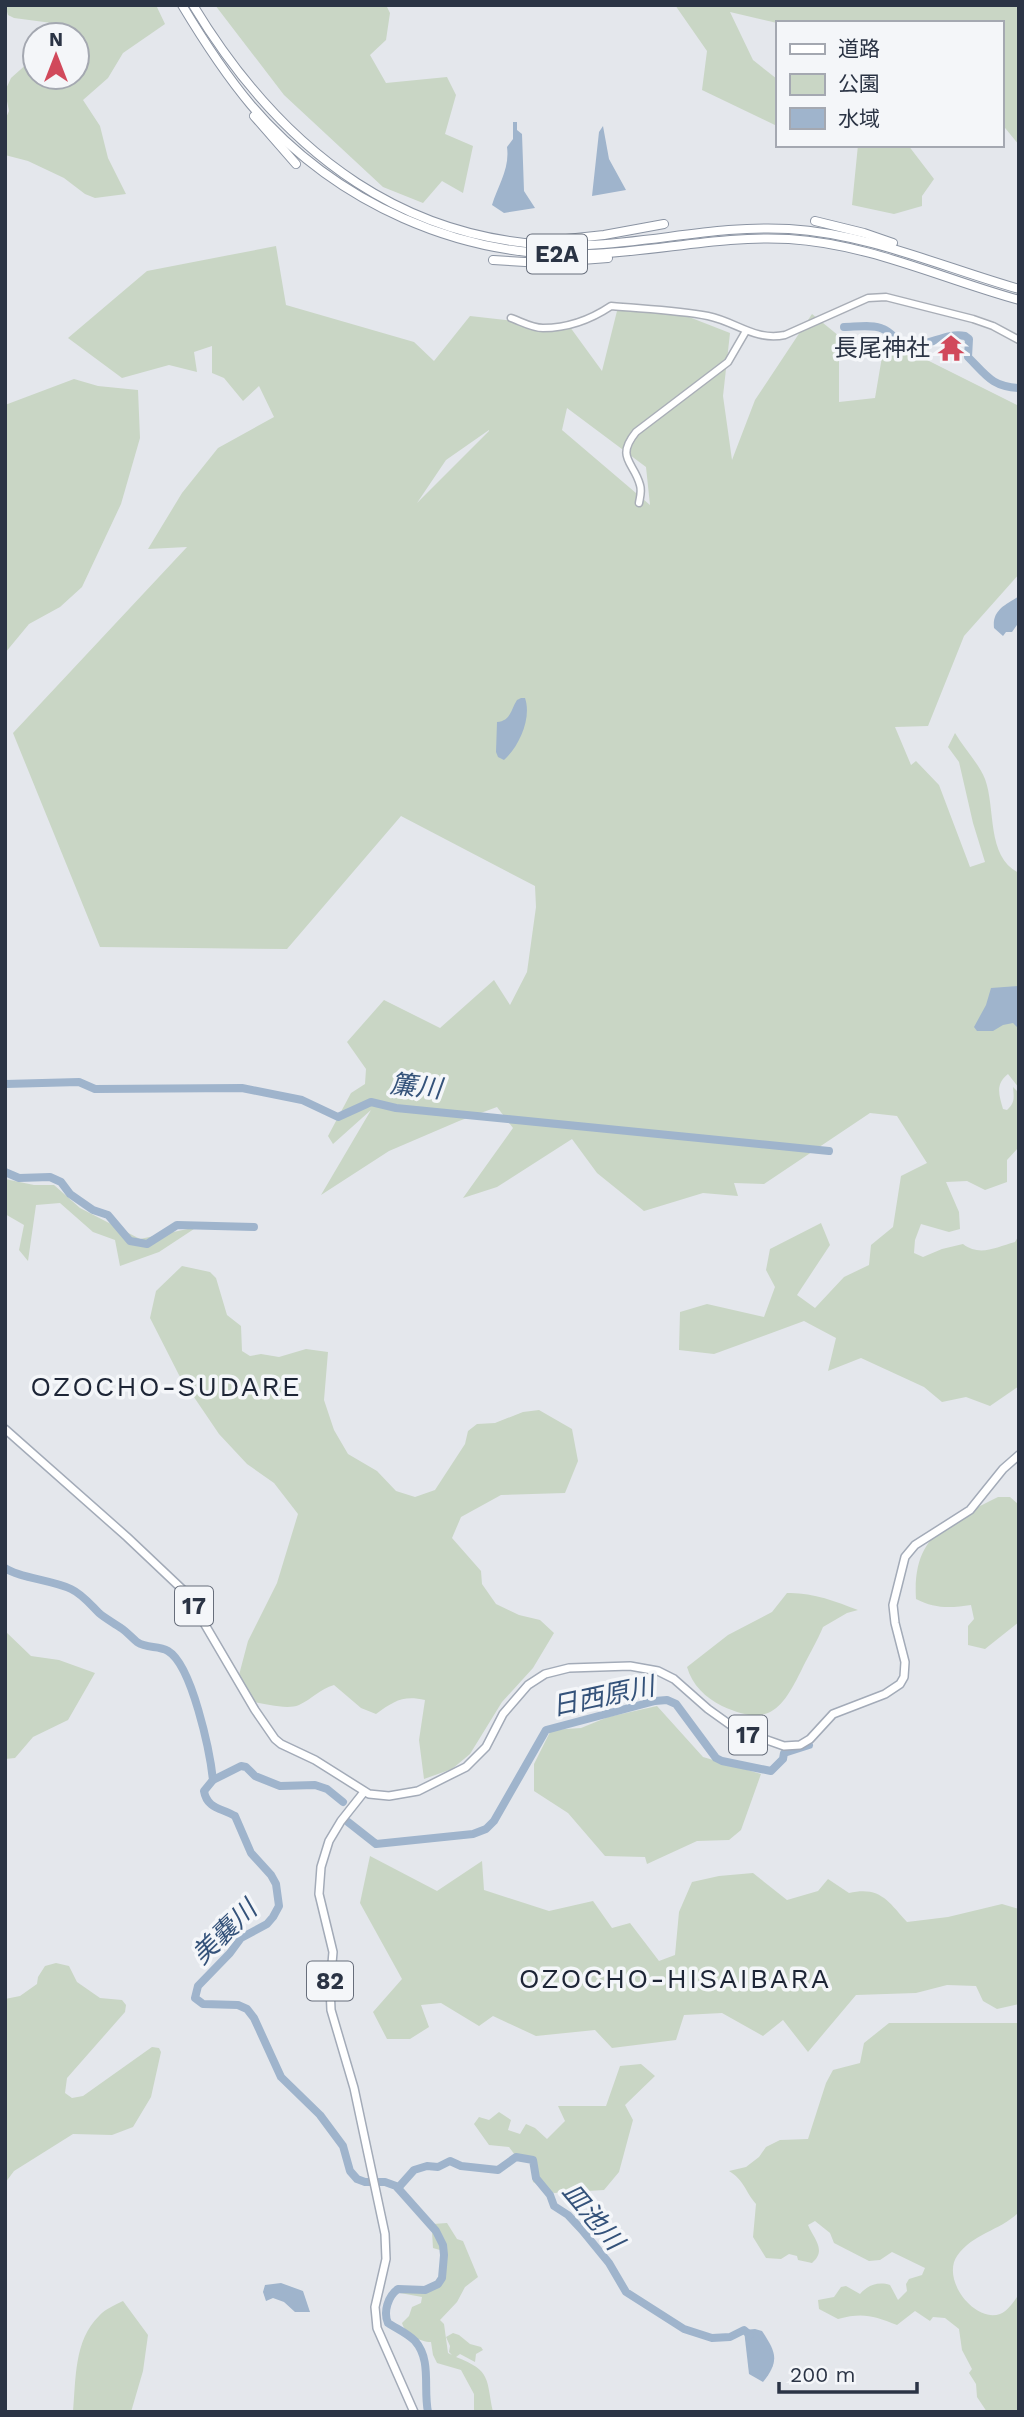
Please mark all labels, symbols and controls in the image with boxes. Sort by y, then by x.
north arrow [21,21,91,91]
legend [776,21,1003,147]
text: N [49,28,63,51]
text: 道路 [838,36,880,61]
text: 公園 [838,71,880,96]
text: 水域 [838,106,880,131]
road number: E2A [527,234,587,274]
temple icon: 長尾神社 [936,333,966,363]
place label: 長尾神社 [834,334,930,362]
water label: 簾川 [389,1068,446,1104]
district label: OZOCHO-SUDARE [30,1370,302,1403]
road number: 17 [175,1586,213,1625]
water label: 日西原川 [549,1670,660,1721]
road number: 17 [729,1716,767,1754]
water label: 美嚢川 [186,1892,265,1970]
road number: 82 [307,1962,353,2000]
district label: OZOCHO-HISAIBARA [519,1962,831,1995]
water label: 皿池川 [556,2176,631,2258]
scale bar [779,2350,917,2394]
text: 200 m [790,2362,856,2387]

